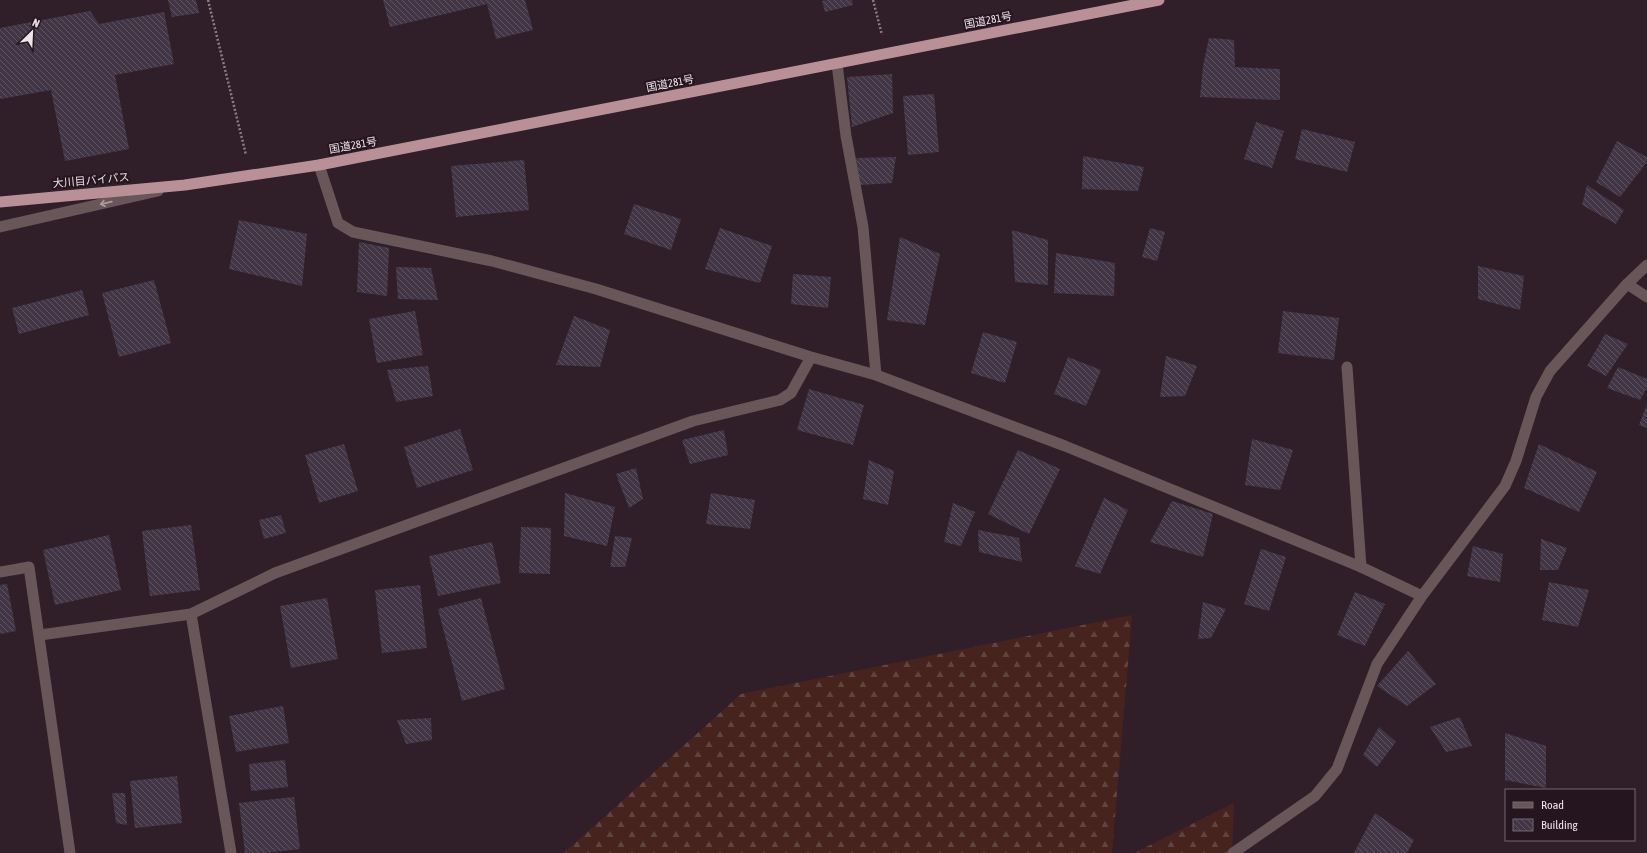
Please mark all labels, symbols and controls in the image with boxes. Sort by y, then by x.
street label: 国道281号 [963,9,1013,31]
north arrow [12,12,52,52]
text: N [31,16,41,30]
street label: 国道281号 [645,72,695,94]
street label: 国道281号 [328,135,378,155]
street label: 大川目バイパス [52,171,130,189]
one-way arrow [100,199,113,207]
legend [1505,789,1635,841]
text: Road [1541,798,1564,812]
text: Building [1541,818,1579,832]

